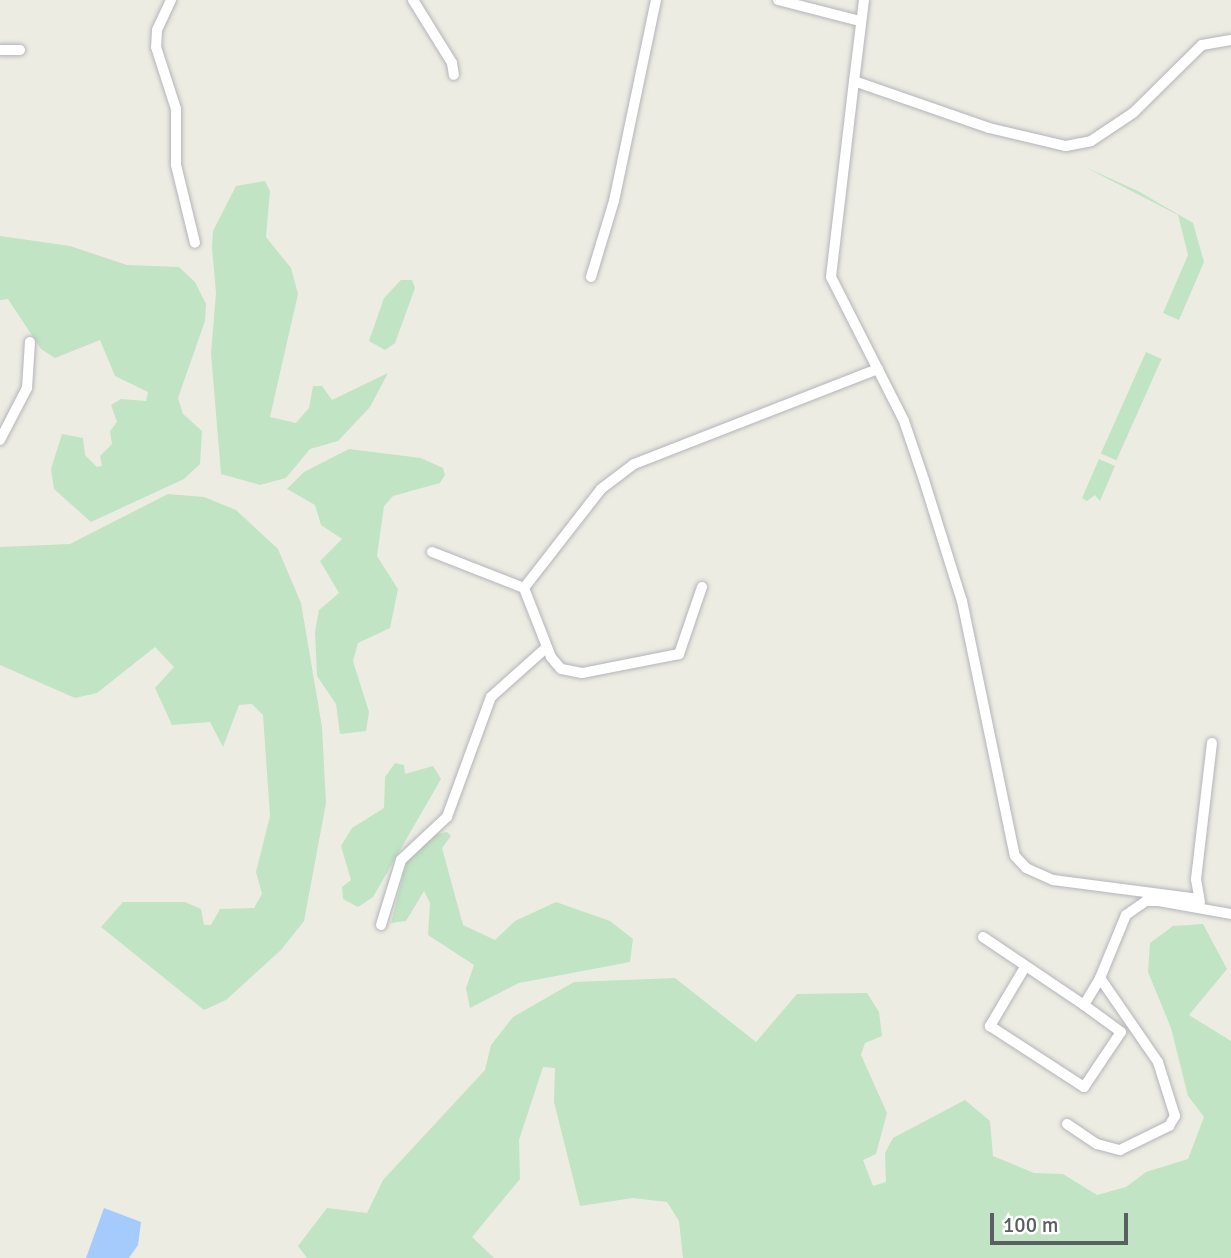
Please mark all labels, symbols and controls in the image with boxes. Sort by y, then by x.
scale bar [993,1198,1131,1242]
text: 100 m [1003,1212,1058,1238]

